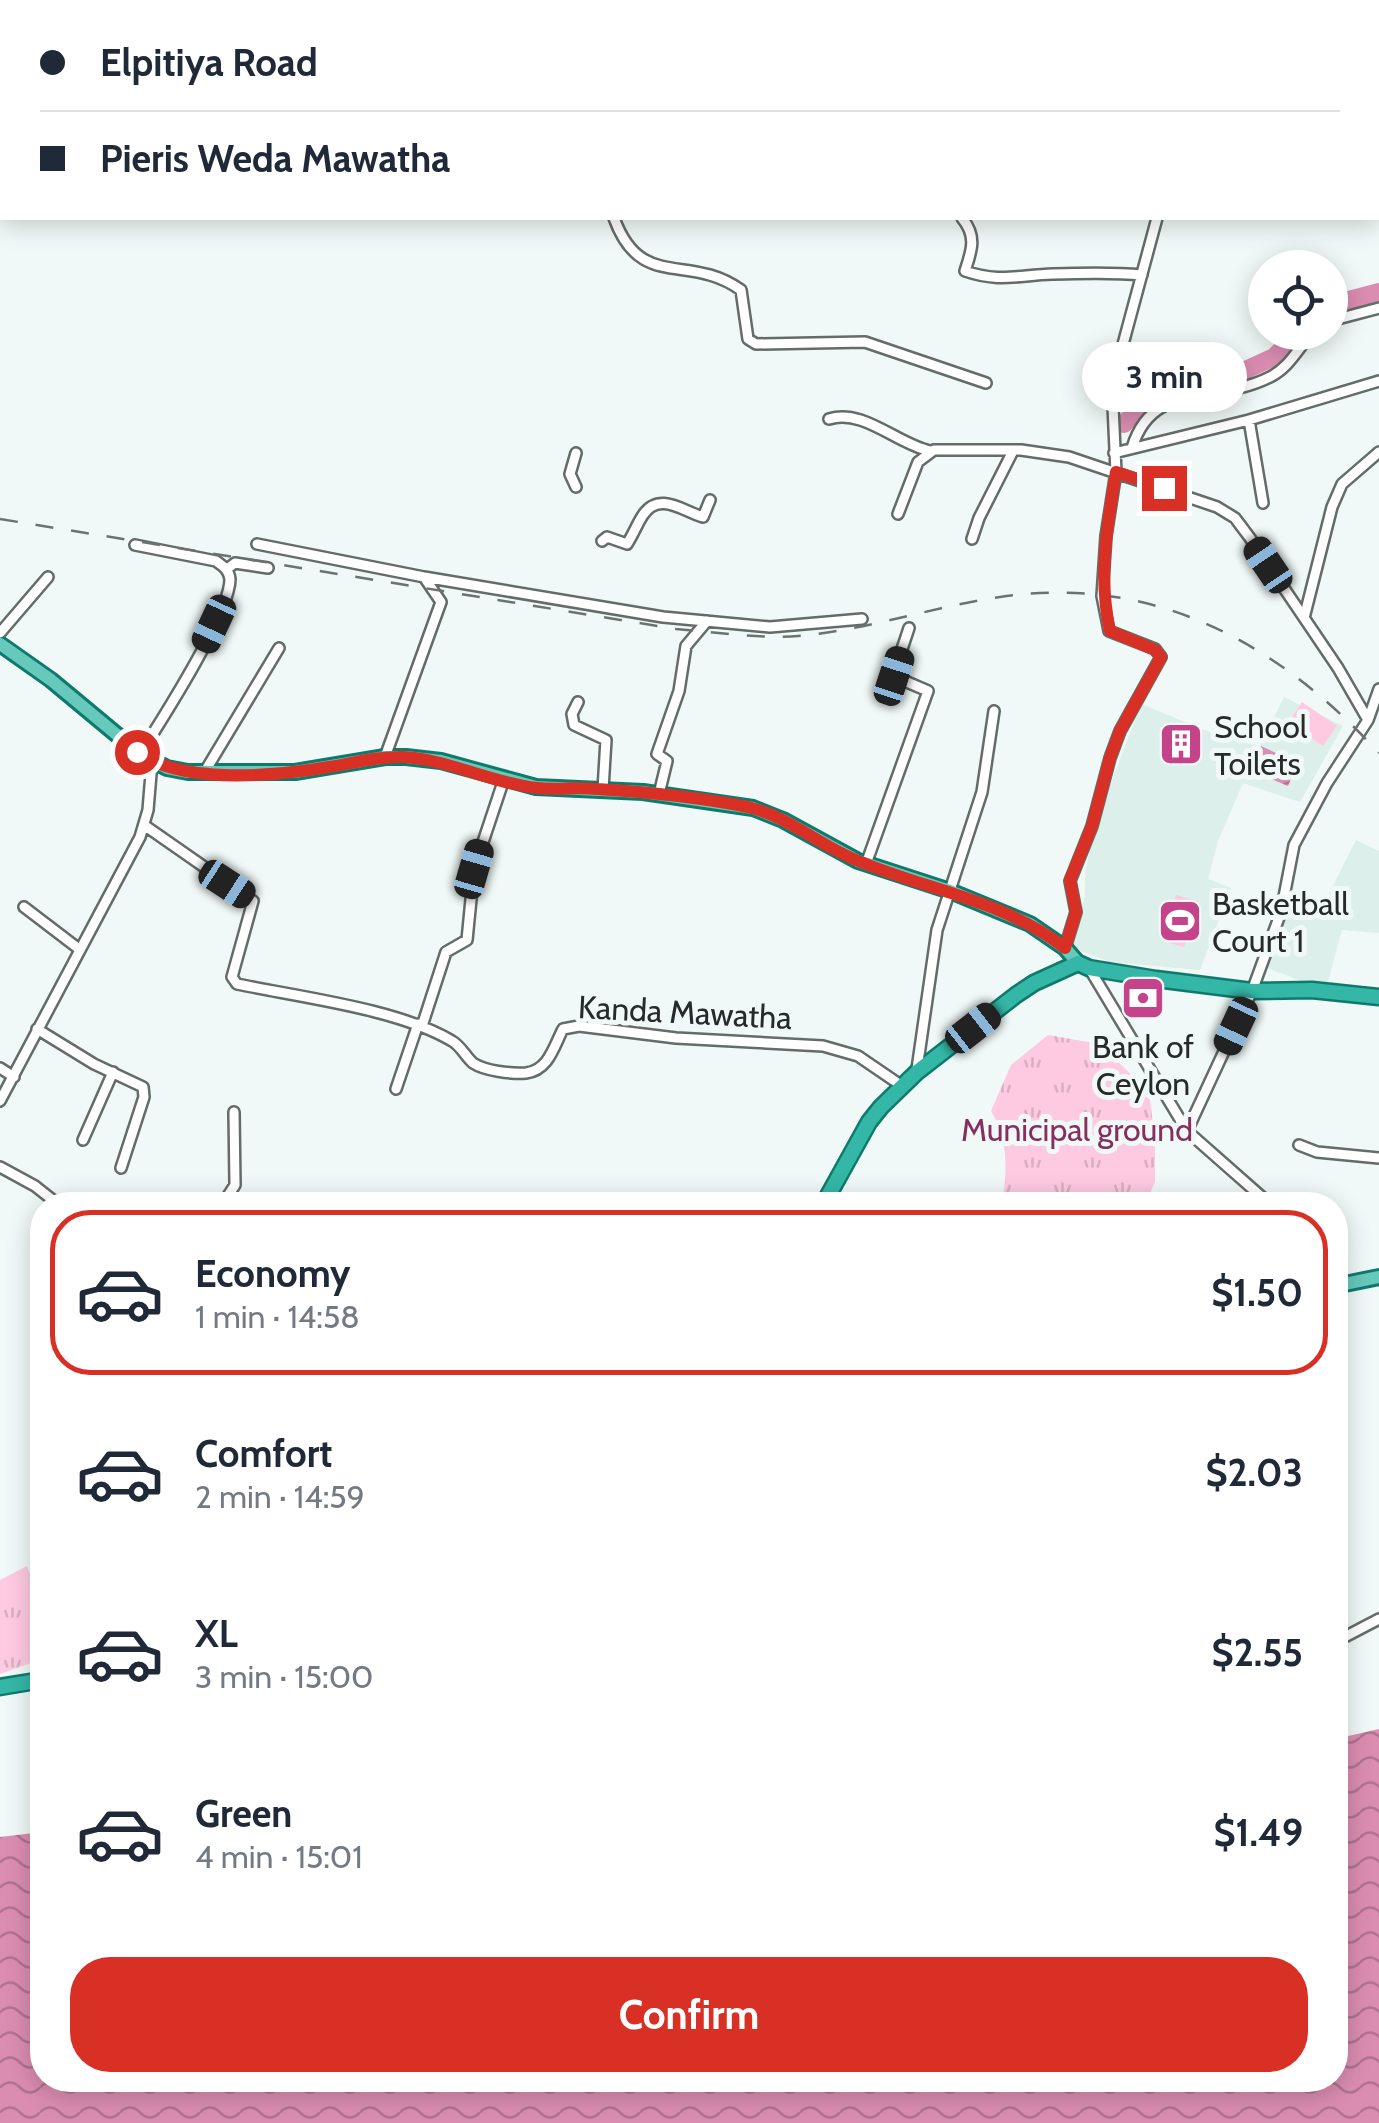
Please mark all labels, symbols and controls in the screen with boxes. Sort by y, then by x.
text: Elpitiya Road [100,39,318,86]
text: Pieris Weda Mawatha [100,135,450,182]
map controls [1248,250,1348,350]
button: locate [1248,250,1348,350]
callout: 3 min [1082,343,1246,413]
text: 3 min [1126,357,1203,396]
route end [1142,466,1187,511]
car [1239,532,1297,598]
car [188,590,240,658]
car [870,643,918,709]
place label: School Toilets [1214,707,1308,783]
building icon: School Toilets [1158,721,1204,767]
route start [115,730,160,775]
car [451,836,497,902]
car [194,855,260,913]
place label: Basketball Court 1 [1212,884,1349,960]
sports icon: Basketball Court 1 [1157,898,1203,944]
bank icon: Bank of Ceylon [1120,975,1166,1021]
street label: Kanda Mawatha [577,987,794,1037]
car [1210,992,1262,1060]
car [940,998,1006,1058]
place label: Bank of Ceylon [1092,1027,1194,1103]
park label: Municipal ground [961,1110,1193,1149]
icon: car [75,1248,165,1338]
text: Economy [195,1250,350,1297]
text: $1.50 [1211,1269,1303,1316]
text: 1 min · 14:58 [195,1297,360,1336]
icon: car [75,1428,165,1518]
text: Comfort [195,1430,332,1477]
text: $2.03 [1205,1449,1303,1496]
text: 2 min · 14:59 [195,1477,365,1516]
icon: car [75,1608,165,1698]
text: XL [195,1610,238,1657]
text: $2.55 [1212,1629,1303,1676]
text: 3 min · 15:00 [195,1657,373,1696]
icon: car [75,1788,165,1878]
text: Green [195,1790,292,1837]
text: $1.49 [1214,1809,1303,1856]
text: 4 min · 15:01 [195,1837,363,1876]
button: Confirm [70,1957,1308,2072]

